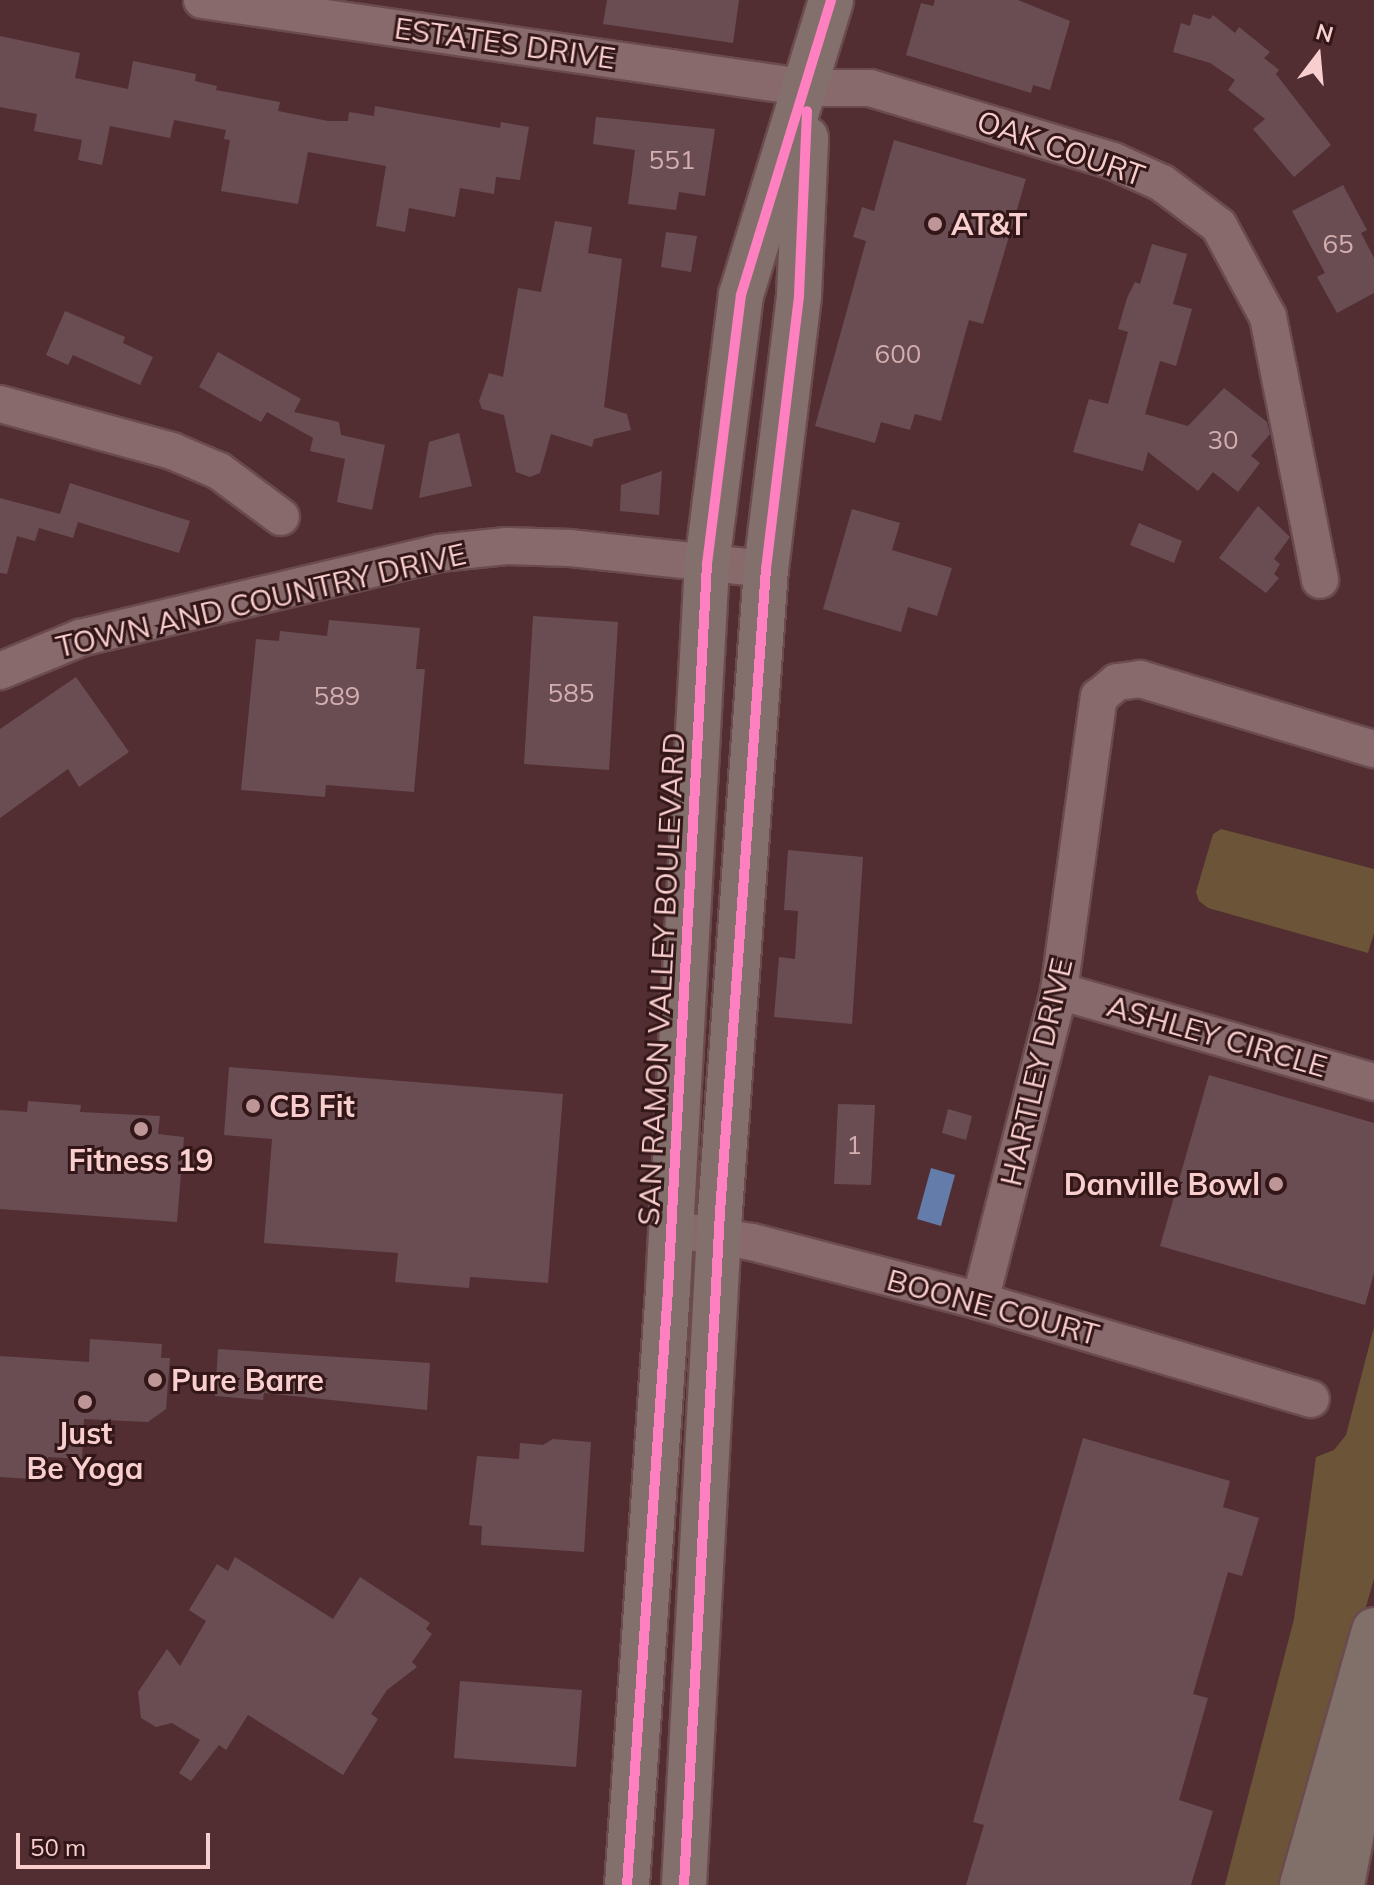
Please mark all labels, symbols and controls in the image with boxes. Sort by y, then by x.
street label: ESTATES DRIVE [392,10,618,76]
north arrow [1278,16,1358,96]
text: N [1313,17,1336,49]
street label: OAK COURT [972,103,1150,193]
house number: 551 [649,144,695,176]
place label: AT&T [951,206,1027,242]
marker: AT&T [926,215,944,233]
house number: 65 [1322,228,1354,260]
house number: 600 [875,338,921,370]
house number: 30 [1207,424,1239,456]
street label: TOWN AND COUNTRY DRIVE [53,535,469,665]
house number: 585 [548,677,594,709]
house number: 589 [314,680,360,712]
street label: SAN RAMON VALLEY BOULEVARD [630,731,692,1227]
street label: HARTLEY DRIVE [992,955,1080,1189]
street label: ASHLEY CIRCLE [1103,987,1331,1085]
place label: CB Fit [269,1088,355,1124]
marker: CB Fit [244,1097,262,1115]
marker: Fitness 19 [132,1120,150,1138]
house number: 1 [846,1129,862,1161]
place label: Fitness 19 [68,1142,214,1178]
place label: Danville Bowl [1064,1166,1260,1202]
marker: Danville Bowl [1267,1175,1285,1193]
street label: BOONE COURT [883,1261,1103,1353]
place label: Pure Barre [171,1362,324,1398]
marker: Pure Barre [146,1371,164,1389]
marker: Just Be Yoga [76,1393,94,1411]
place label: Just Be Yoga [27,1415,143,1486]
scale bar [20,1817,214,1867]
text: 50 m [30,1832,86,1862]

